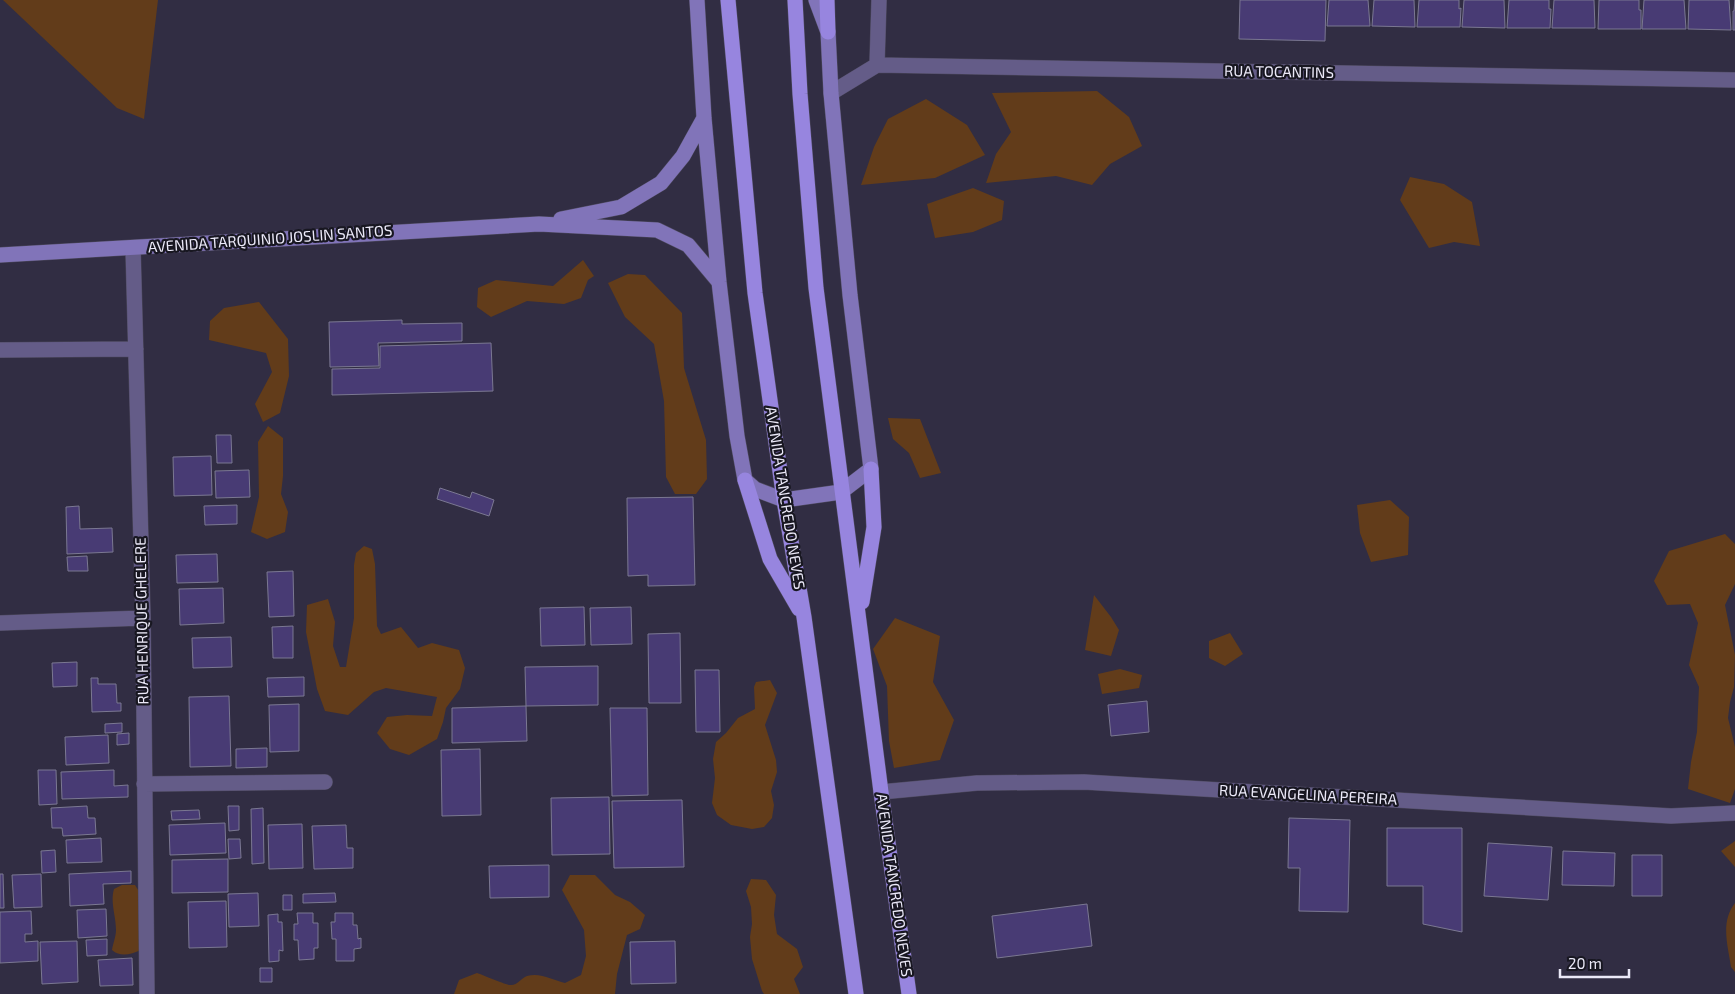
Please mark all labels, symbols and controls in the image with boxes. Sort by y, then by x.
street label: RUA TOCANTINS [1224,61,1334,81]
street label: AVENIDA TARQUINIO JOSLIN SANTOS [147,220,393,257]
street label: AVENIDA TANCREDO NEVES [763,405,809,591]
street label: RUA HENRIQUE GHELERE [131,537,152,705]
street label: RUA EVANGELINA PEREIRA [1219,780,1398,808]
street label: AVENIDA TANCREDO NEVES [873,792,917,978]
scale bar [1560,946,1629,978]
text: 20 m [1568,954,1602,972]

